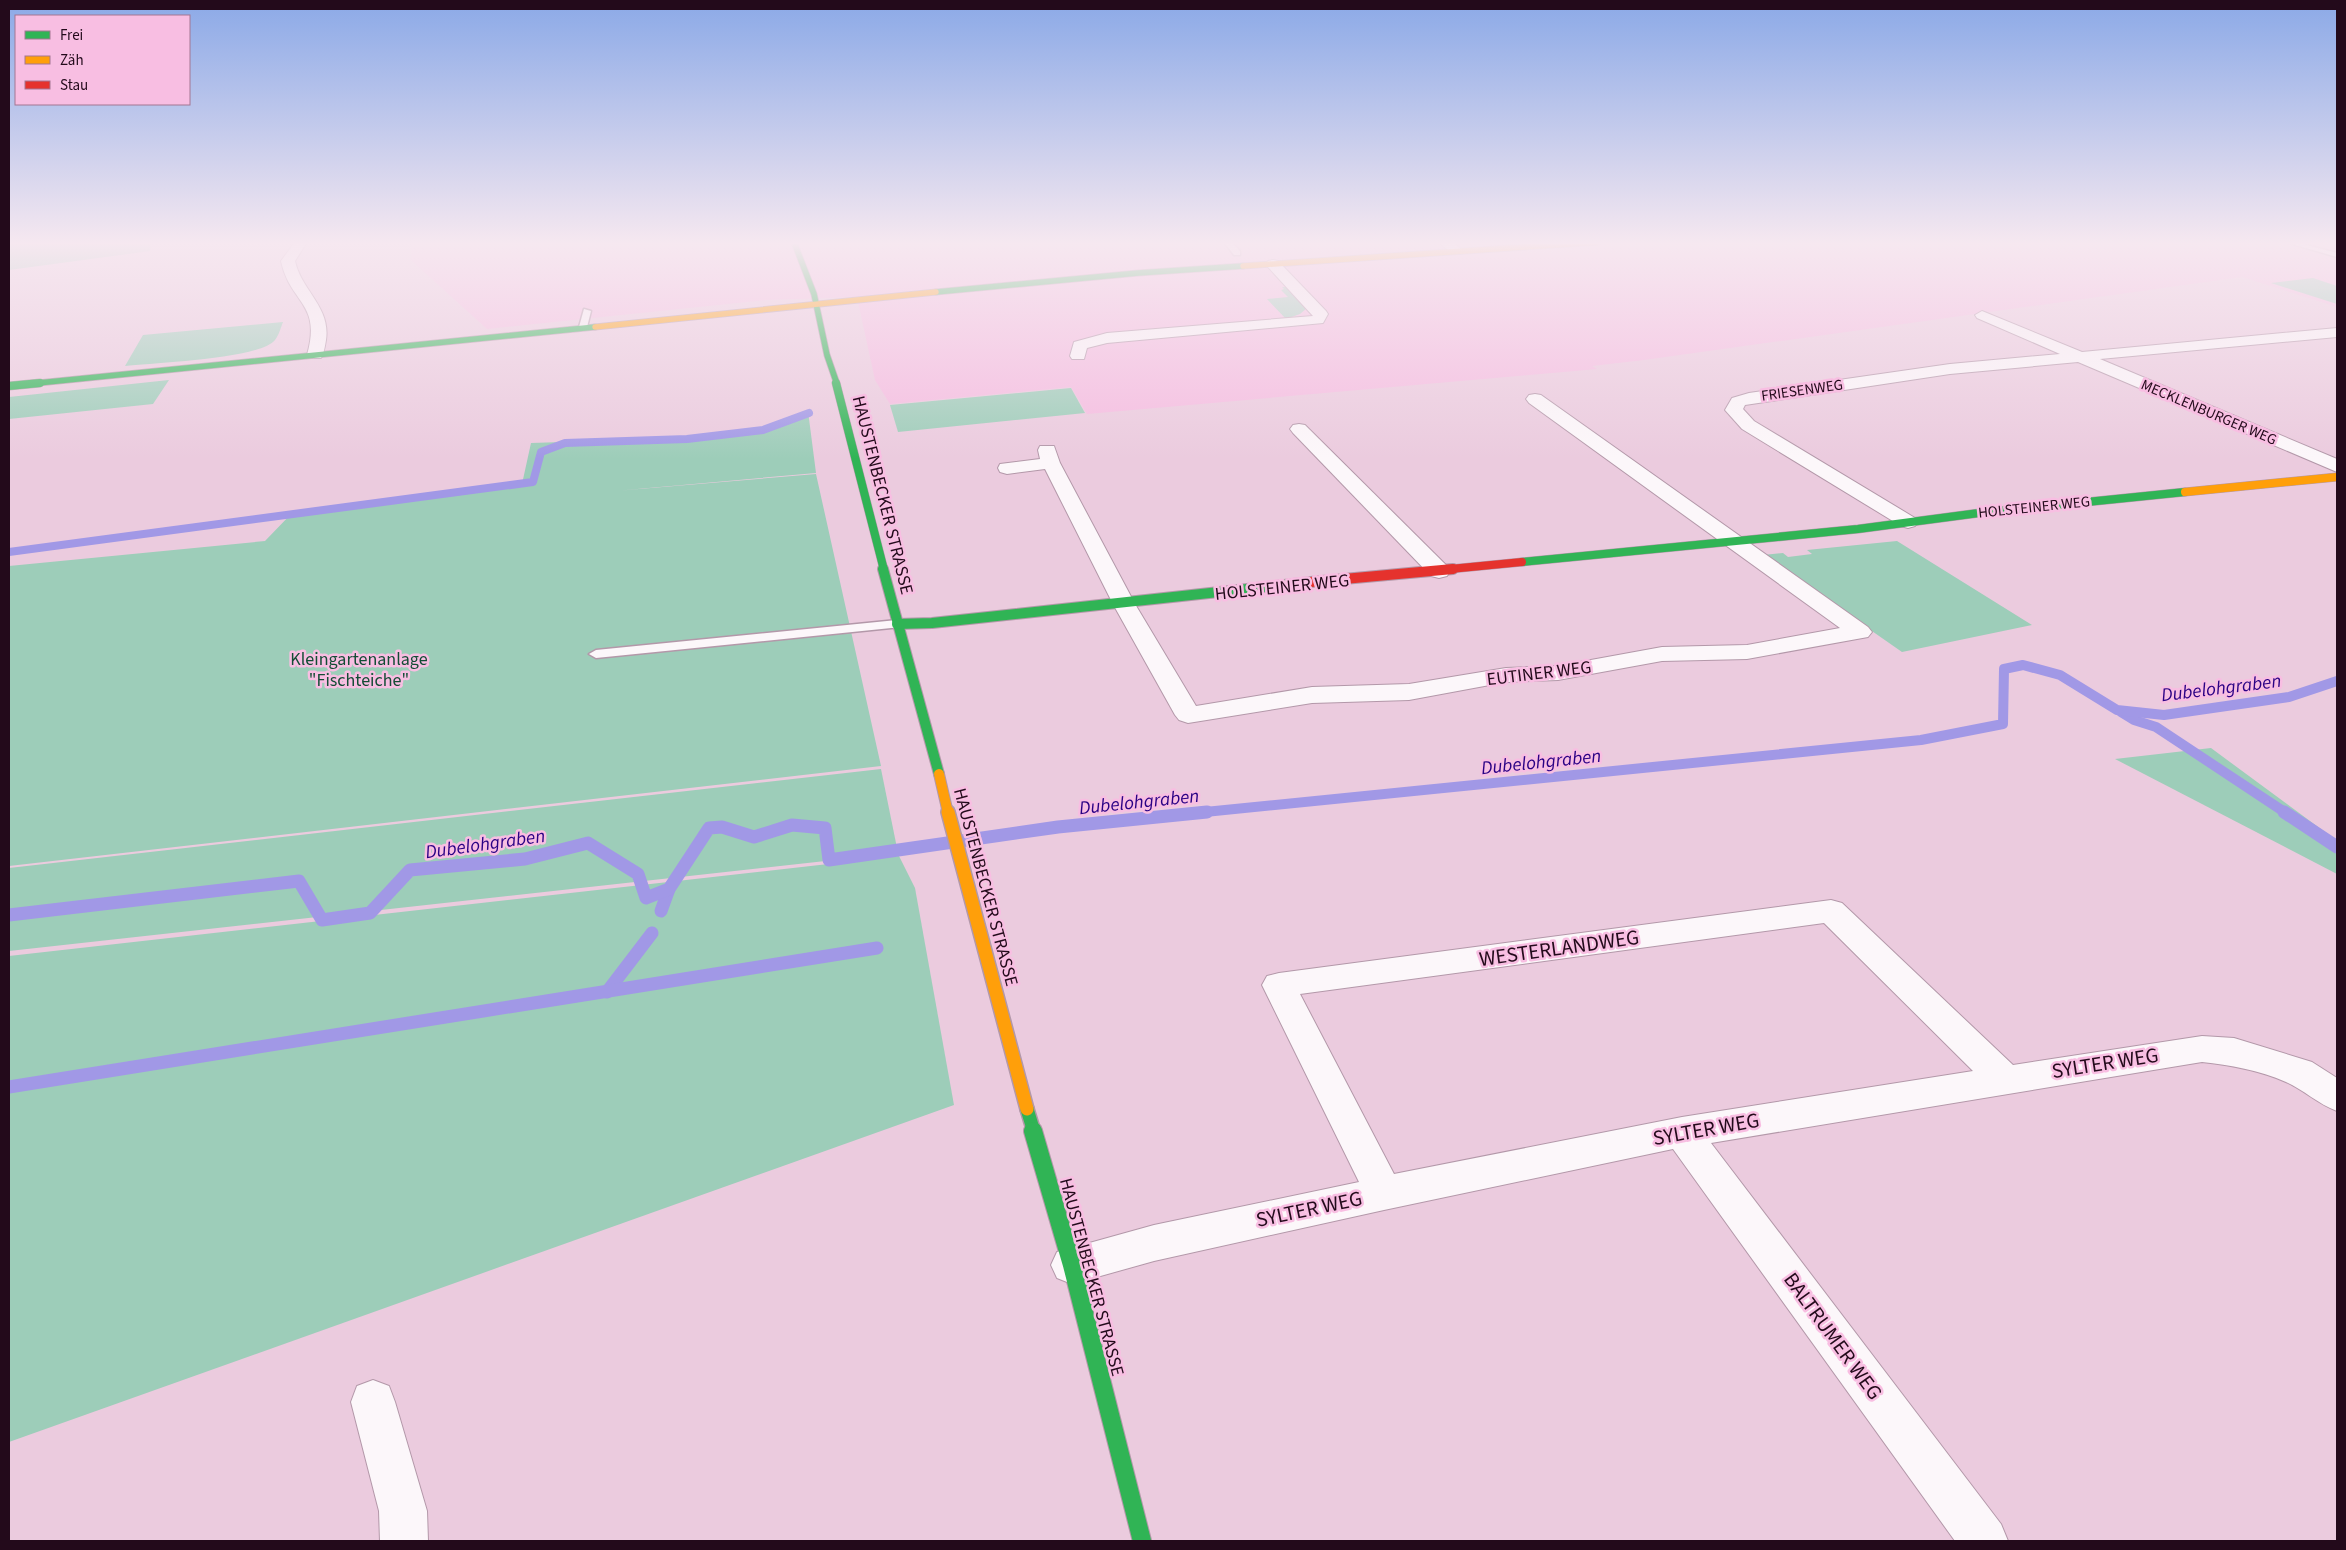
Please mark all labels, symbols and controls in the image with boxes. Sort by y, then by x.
legend [15,15,190,105]
text: Frei [60,25,83,46]
text: Zäh [60,50,84,71]
text: Stau [60,75,88,96]
street label: FRIESENWEG [1760,374,1844,407]
street label: MECKLENBURGER WEG [2138,374,2280,451]
street label: HAUSTENBECKER STRASSE [846,393,919,597]
street label: HOLSTEINER WEG [1977,491,2091,524]
street label: HOLSTEINER WEG [1214,568,1350,607]
park label: Kleingartenanlage "Fischteiche" [290,647,428,693]
street label: EUTINER WEG [1485,655,1593,692]
water label: Dubelohgraben [2160,668,2283,709]
water label: Dubelohgraben [1480,743,1603,782]
water label: Dubelohgraben [1078,783,1201,822]
street label: HAUSTENBECKER STRASSE [947,785,1024,989]
water label: Dubelohgraben [424,823,547,866]
street label: WESTERLANDWEG [1477,922,1641,974]
street label: SYLTER WEG [2050,1040,2160,1086]
street label: SYLTER WEG [1650,1105,1762,1153]
street label: HAUSTENBECKER STRASSE [1053,1175,1130,1379]
street label: SYLTER WEG [1253,1183,1365,1235]
street label: BALTRUMER WEG [1776,1266,1890,1406]

